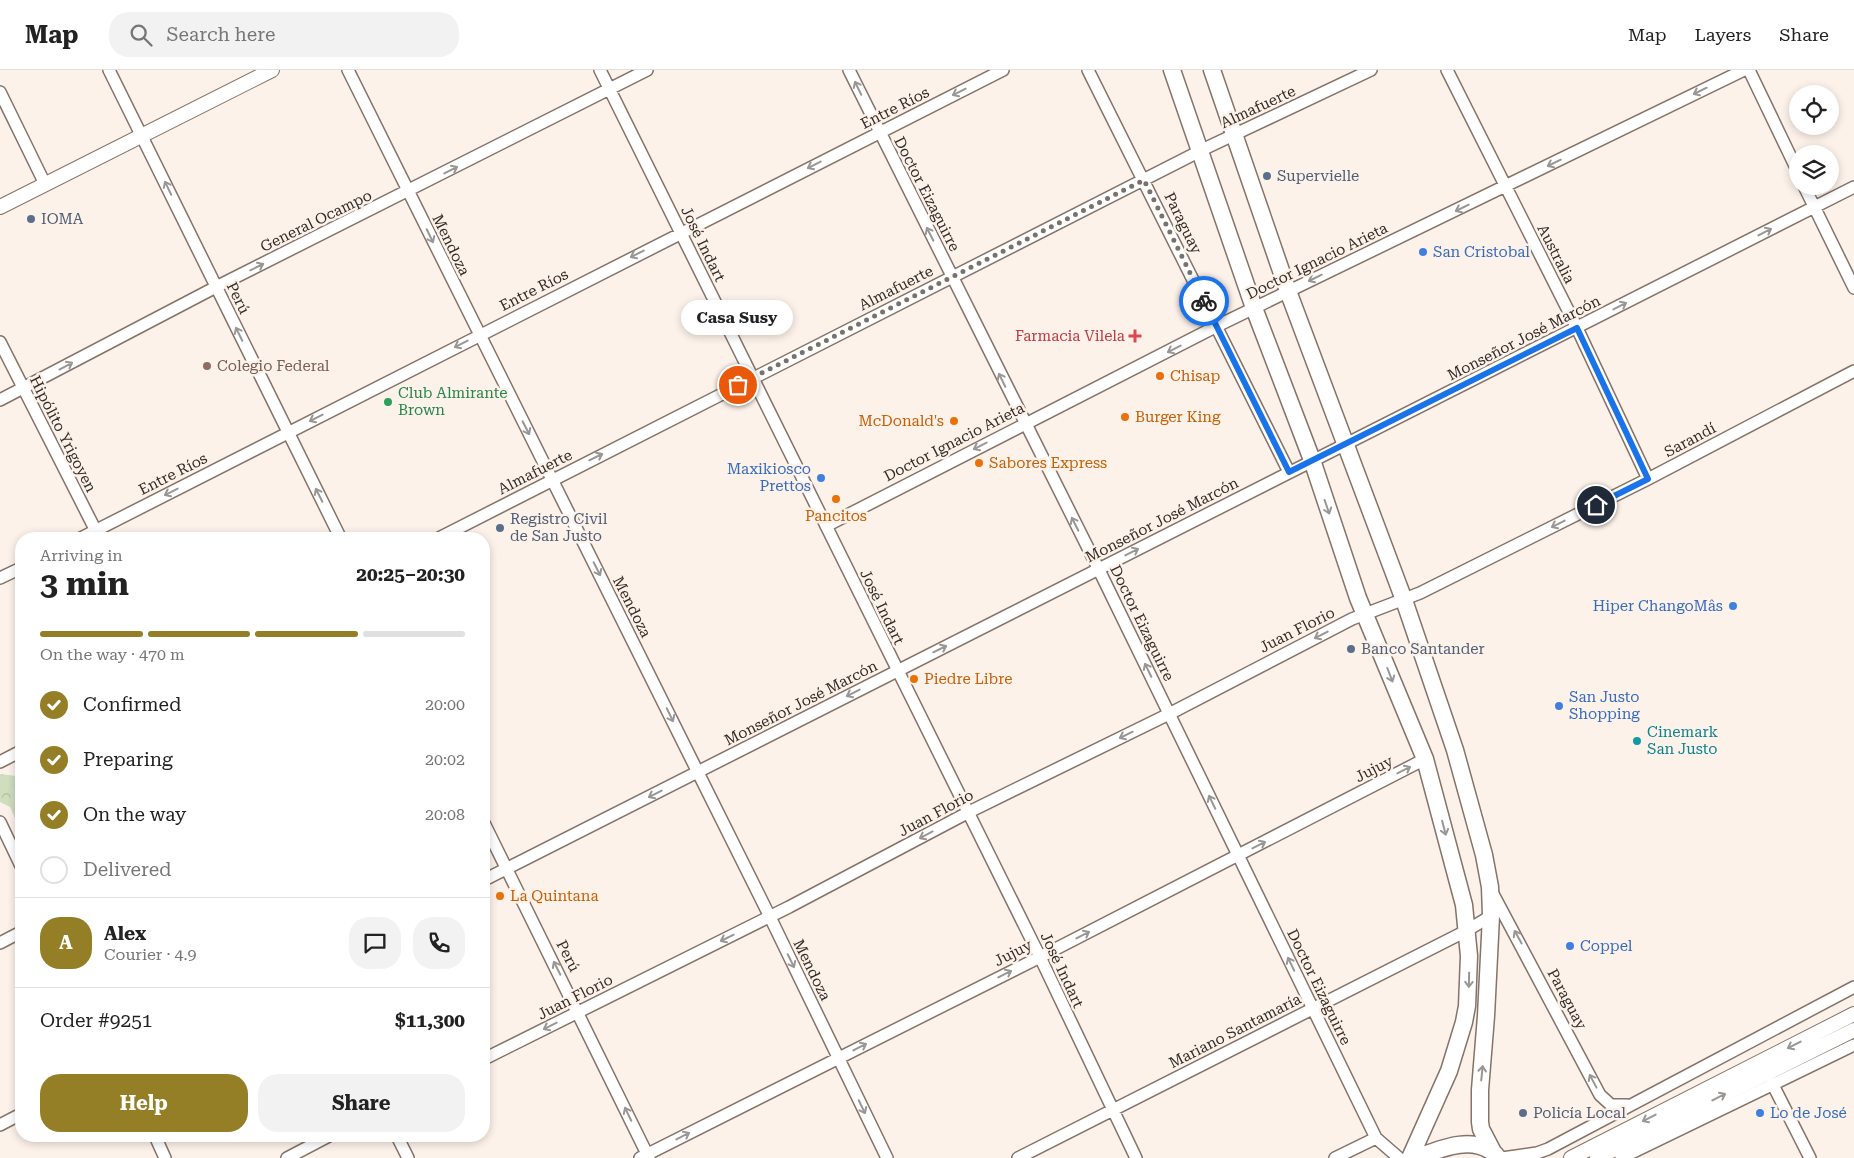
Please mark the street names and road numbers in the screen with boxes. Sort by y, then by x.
street label: Almafuerte [1218,82,1298,132]
street label: Entre Ríos [858,83,932,133]
street label: Doctor Eizaguirre [890,134,964,254]
street label: General Ocampo [257,186,375,256]
street label: Paraguay [1160,189,1206,257]
street label: José Indart [677,203,729,285]
street label: Mendoza [428,211,474,279]
street label: Doctor Ignacio Arieta [1243,219,1391,303]
street label: Australia [1533,221,1579,287]
street label: Almafuerte [856,262,936,314]
street label: Entre Ríos [497,265,571,315]
street label: Perú [223,279,254,317]
street label: Monseñor José Marcón [1445,291,1604,384]
street label: Hipólito Yrigoyen [26,373,100,496]
street label: Doctor Ignacio Arieta [881,399,1027,485]
street label: Sarandí [1661,419,1719,461]
street label: Almafuerte [495,446,575,498]
street label: Entre Ríos [136,449,210,499]
street label: Monseñor José Marcón [1083,473,1242,566]
street label: Doctor Eizaguirre [1106,562,1178,684]
street label: José Indart [856,566,908,648]
street label: Mendoza [609,573,655,641]
street label: Juan Florio [1256,603,1338,657]
street label: Monseñor José Marcón [722,656,881,749]
street label: Jujuy [1352,752,1396,786]
street label: Juan Florio [895,786,977,840]
street label: Doctor Eizaguirre [1283,926,1355,1048]
street label: José Indart [1037,929,1088,1011]
street label: Mendoza [789,936,835,1004]
street label: Jujuy [991,936,1035,970]
street label: Perú [552,937,584,975]
street label: Paraguay [1544,966,1591,1032]
street label: Juan Florio [534,970,616,1024]
street label: Mariano Santamaría [1166,990,1304,1072]

